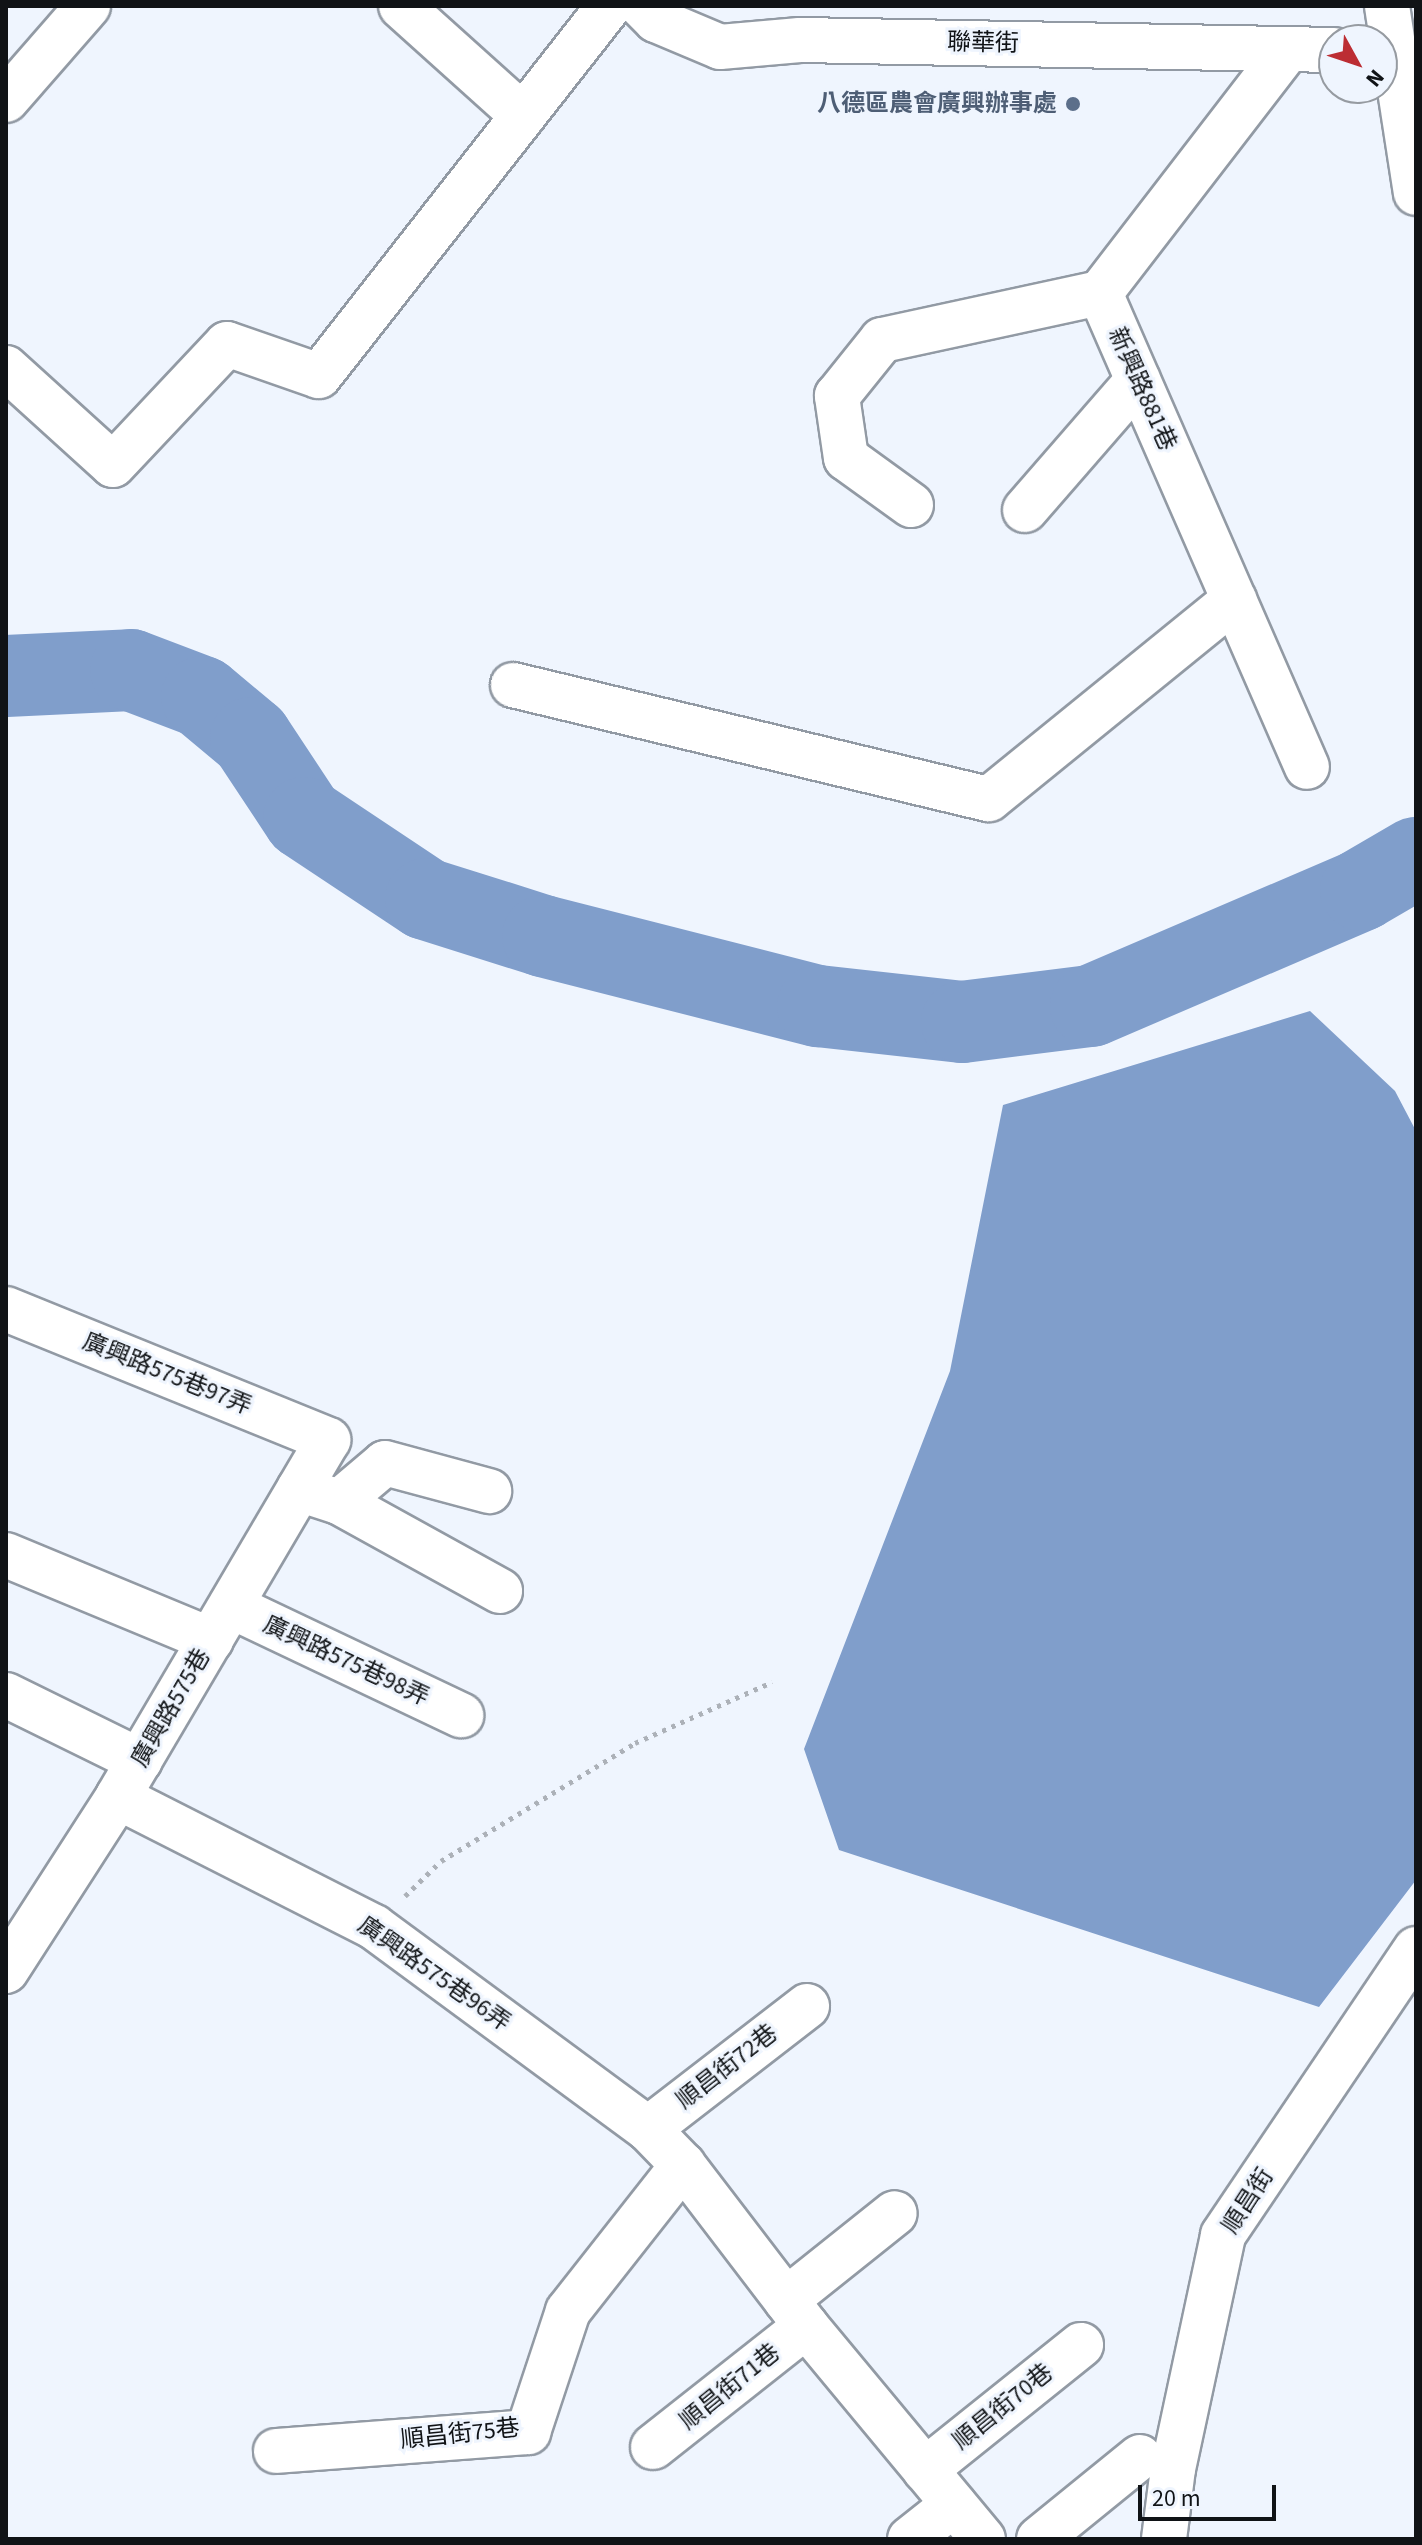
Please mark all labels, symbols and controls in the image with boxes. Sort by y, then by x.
north arrow [1318,24,1398,104]
street label: 聯華街 [947,28,1019,58]
text: N [1358,62,1392,94]
place label: 八德區農會廣興辦事處 [817,90,1057,118]
marker: 八德區農會廣興辦事處 [1064,95,1082,113]
street label: 新興路881巷 [1102,323,1182,455]
street label: 廣興路575巷97弄 [78,1327,256,1421]
street label: 廣興路575巷98弄 [259,1610,433,1712]
street label: 廣興路575巷 [126,1644,216,1772]
street label: 廣興路575巷96弄 [352,1911,516,2037]
street label: 順昌街72巷 [671,2019,783,2115]
street label: 順昌街 [1216,2163,1280,2239]
street label: 順昌街71巷 [674,2338,786,2436]
street label: 順昌街70巷 [947,2358,1059,2456]
street label: 順昌街75巷 [399,2413,521,2455]
scale bar [1142,2469,1280,2519]
text: 20 m [1152,2481,1201,2516]

